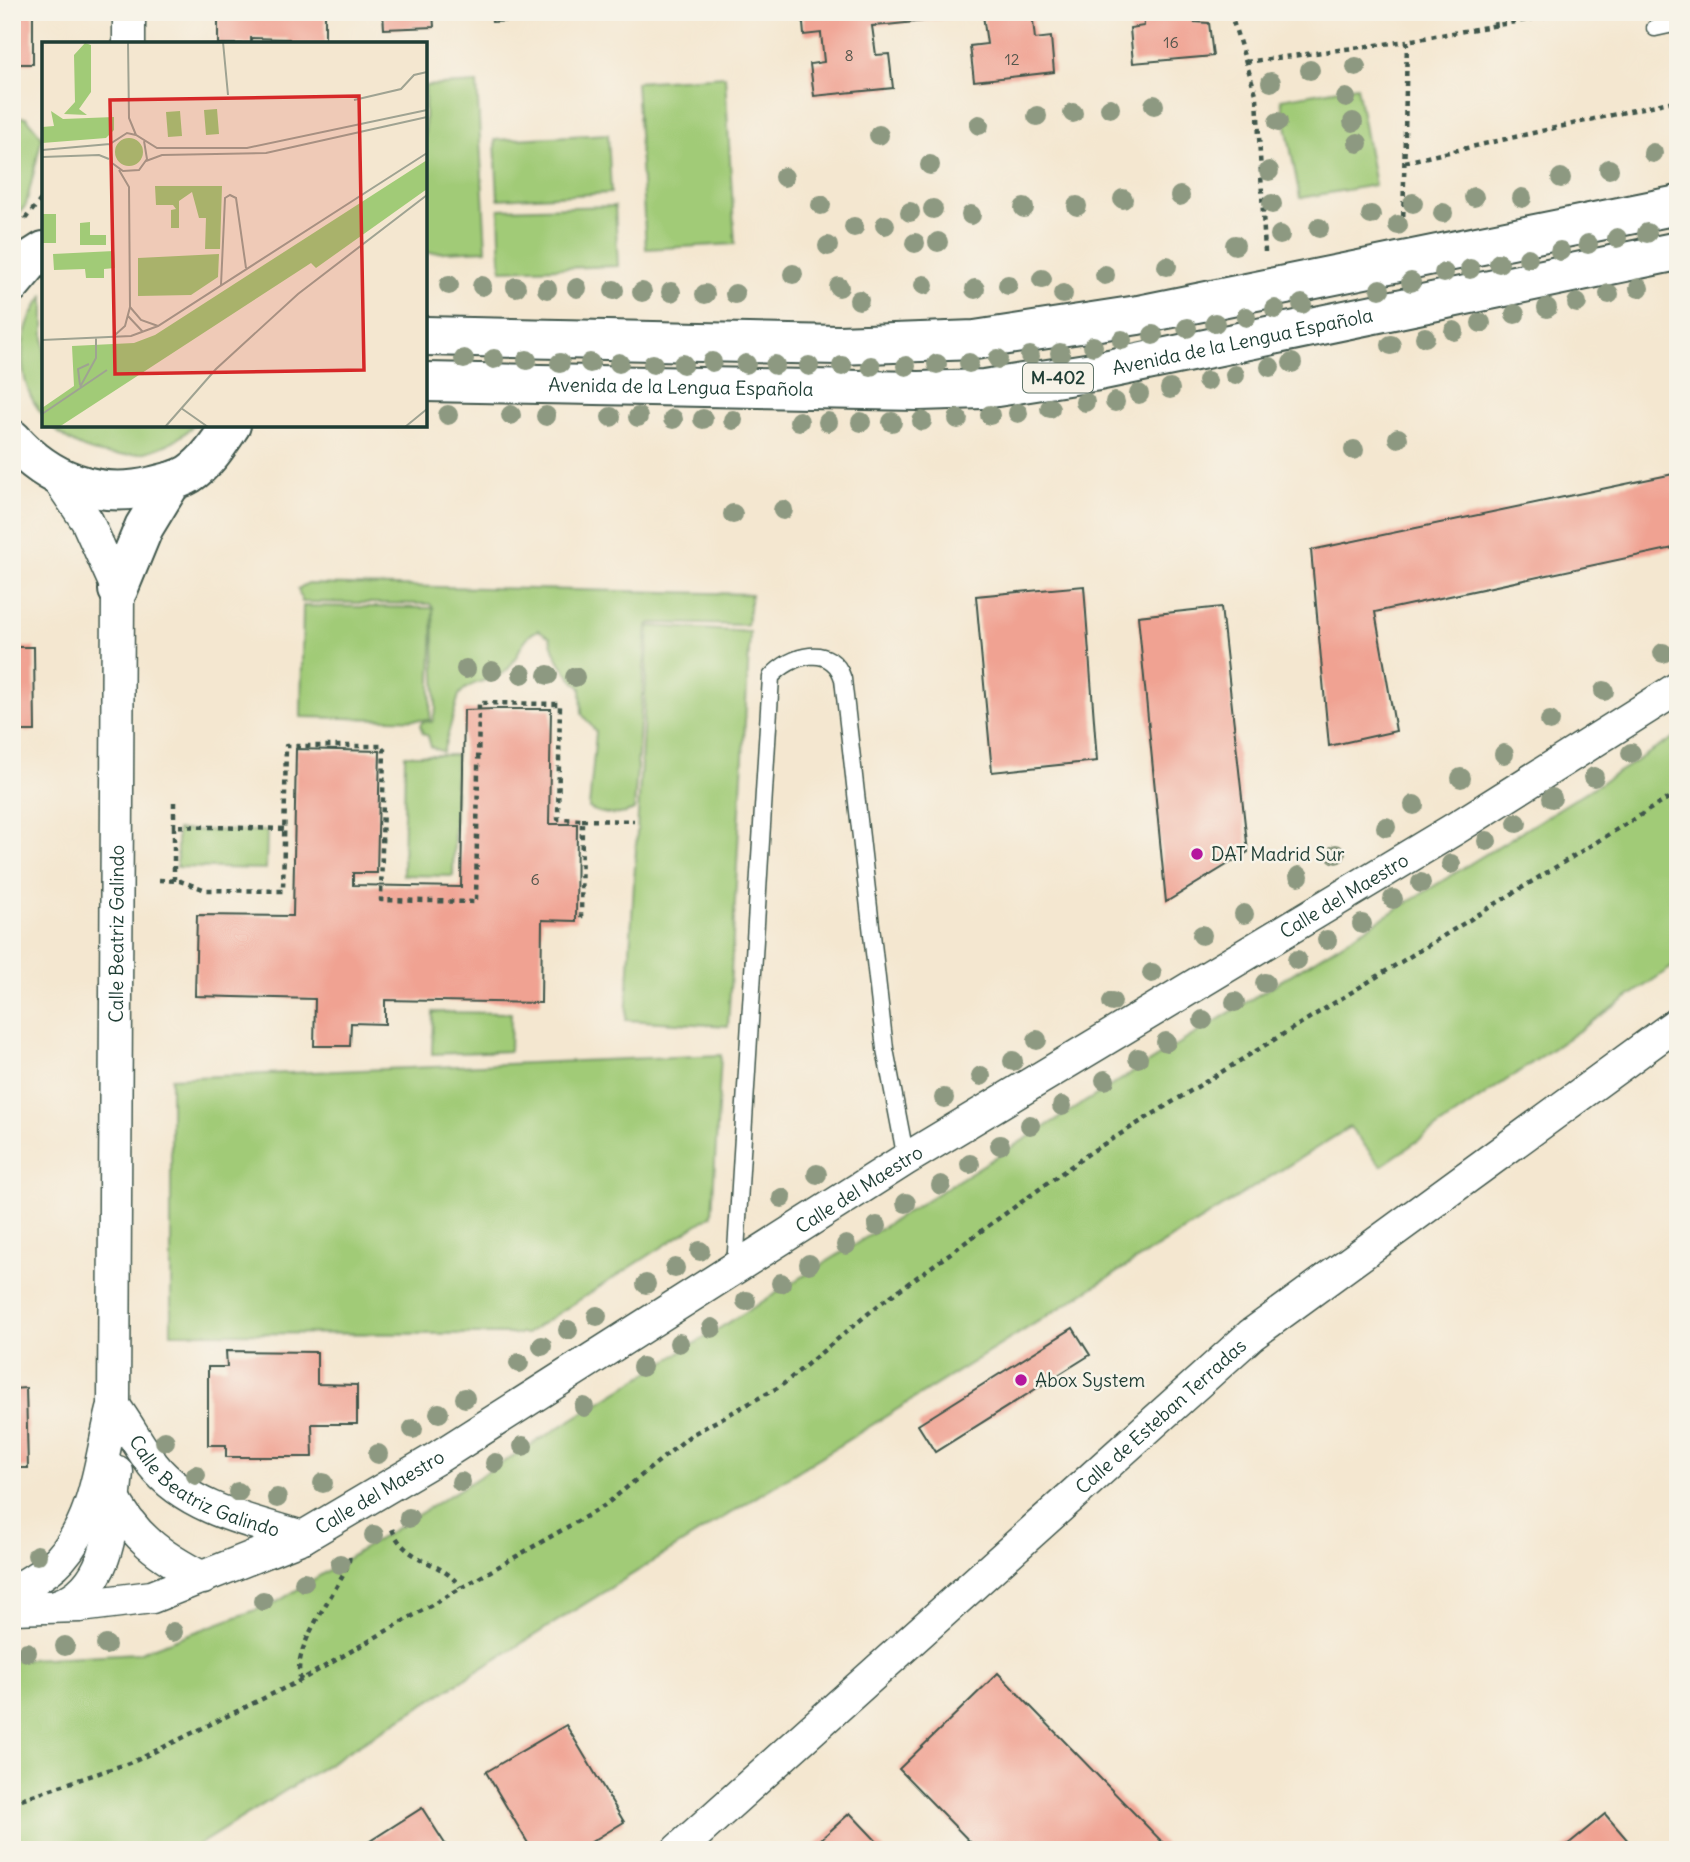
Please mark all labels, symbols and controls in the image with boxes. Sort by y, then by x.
house number: 16 [1163,32,1179,52]
inset map [42,42,427,427]
house number: 8 [844,45,854,65]
house number: 12 [1004,49,1020,69]
street label: Avenida de la Lengua Española [1110,303,1375,380]
road number: M-402 [1023,364,1093,392]
street label: Avenida de la Lengua Española [548,372,814,401]
place label: DAT Madrid Sur [1211,842,1345,866]
street label: Calle Beatriz Galindo [104,845,129,1023]
marker: DAT Madrid Sur [1189,846,1205,862]
street label: Calle del Maestro [1275,847,1413,943]
house number: 6 [530,869,540,889]
street label: Calle del Maestro [791,1140,927,1238]
street label: Calle de Esteban Terradas [1070,1333,1251,1499]
place label: Abox System [1035,1368,1145,1392]
marker: Abox System [1013,1372,1029,1388]
street label: Calle Beatriz Galindo [124,1430,282,1542]
street label: Calle del Maestro [310,1444,449,1539]

